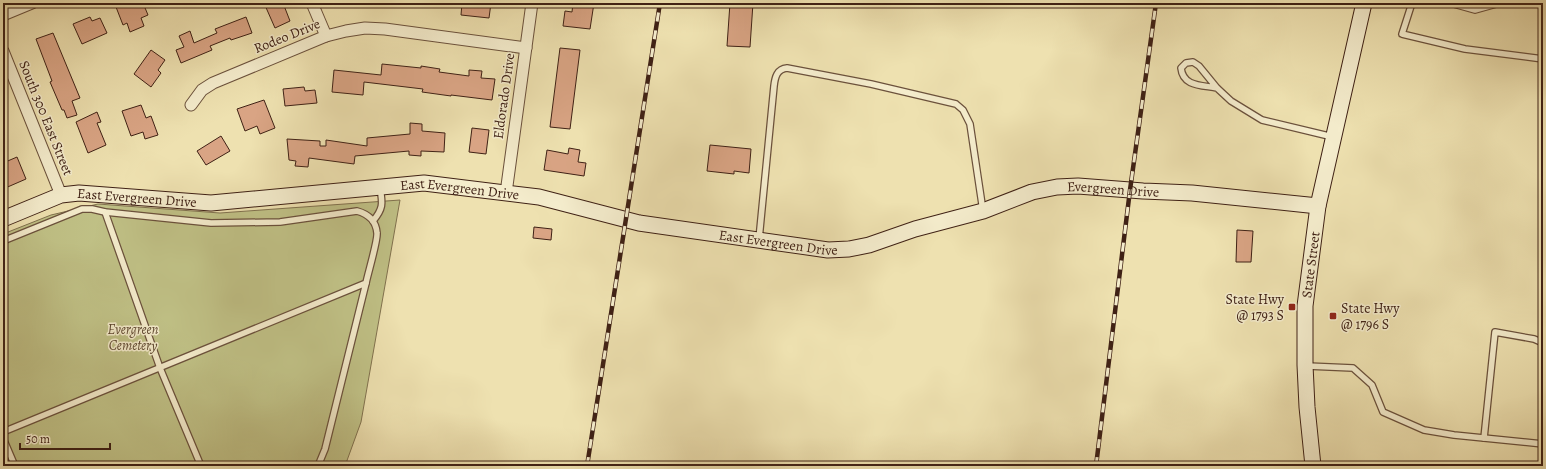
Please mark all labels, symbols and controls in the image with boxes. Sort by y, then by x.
street label: Rodeo Drive [251,14,323,58]
street label: Eldorado Drive [489,52,519,140]
street label: South 300 East Street [14,58,78,178]
street label: East Evergreen Drive [399,173,520,204]
street label: Evergreen Drive [1067,176,1159,201]
street label: East Evergreen Drive [76,183,197,211]
street label: East Evergreen Drive [718,225,838,260]
street label: State Street [1297,230,1324,299]
place label: State Hwy @ 1793 S [1226,290,1285,325]
place label: State Hwy @ 1796 S [1341,299,1400,334]
marker: State Hwy @ 1793 S [1287,302,1297,312]
marker: State Hwy @ 1796 S [1328,311,1338,321]
park label: Evergreen Cemetery [108,320,159,355]
scale bar [20,425,110,451]
text: 50 m [26,431,50,447]

